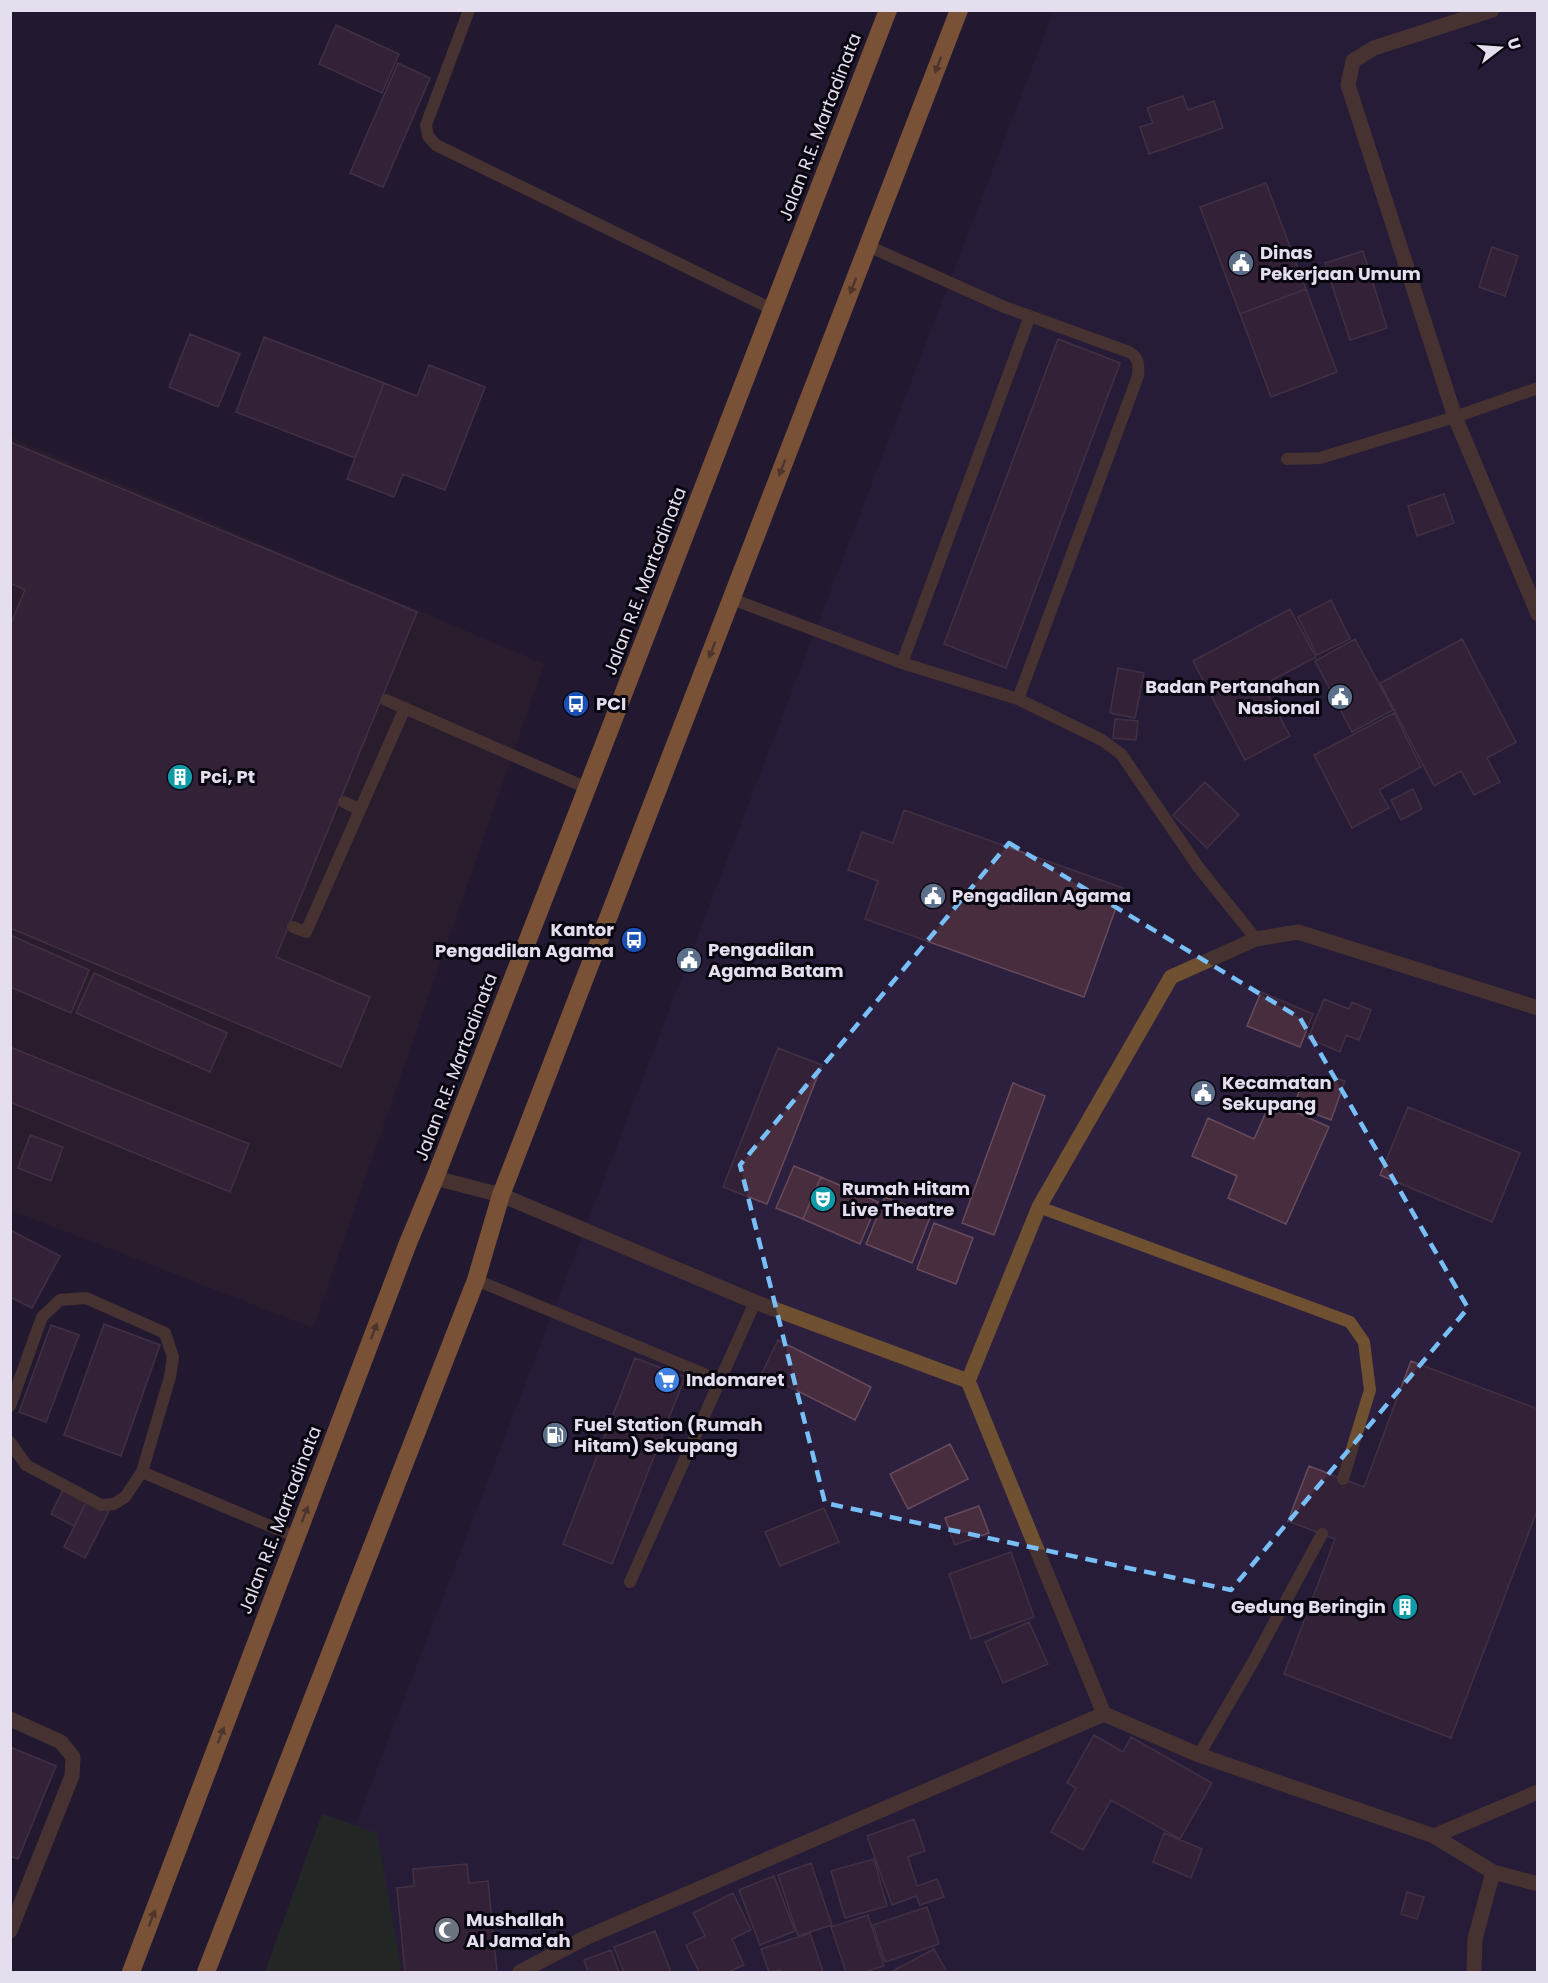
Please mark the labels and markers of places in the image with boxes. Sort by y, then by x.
place label: Dinas Pekerjaan Umum [1260,240,1421,286]
public building icon: Dinas Pekerjaan Umum [1226,248,1256,278]
place label: Badan Pertanahan Nasional [1145,674,1320,720]
public building icon: Badan Pertanahan Nasional [1325,682,1355,712]
bus stop icon: PCI [561,689,591,719]
place label: PCI [596,691,626,716]
building icon: Pci, Pt [165,762,195,792]
place label: Pci, Pt [200,764,255,789]
public building icon: Pengadilan Agama [918,881,948,911]
place label: Pengadilan Agama [952,883,1131,908]
place label: Kantor Pengadilan Agama [435,917,614,963]
bus stop icon: Kantor Pengadilan Agama [619,925,649,955]
place label: Pengadilan Agama Batam [708,937,844,983]
public building icon: Pengadilan Agama Batam [674,945,704,975]
place label: Kecamatan Sekupang [1222,1070,1332,1116]
public building icon: Kecamatan Sekupang [1188,1078,1218,1108]
place label: Rumah Hitam Live Theatre [842,1176,970,1222]
theatre icon: Rumah Hitam Live Theatre [808,1184,838,1214]
supermarket icon: Indomaret [652,1365,682,1395]
place label: Indomaret [686,1367,785,1392]
place label: Fuel Station (Rumah Hitam) Sekupang [574,1412,763,1458]
fuel station icon: Fuel Station (Rumah Hitam) Sekupang [540,1420,570,1450]
building icon: Gedung Beringin [1390,1592,1420,1622]
place label: Gedung Beringin [1231,1594,1386,1619]
place label: Mushallah Al Jama'ah [466,1907,571,1953]
mosque icon: Mushallah Al Jama'ah [432,1915,462,1945]

